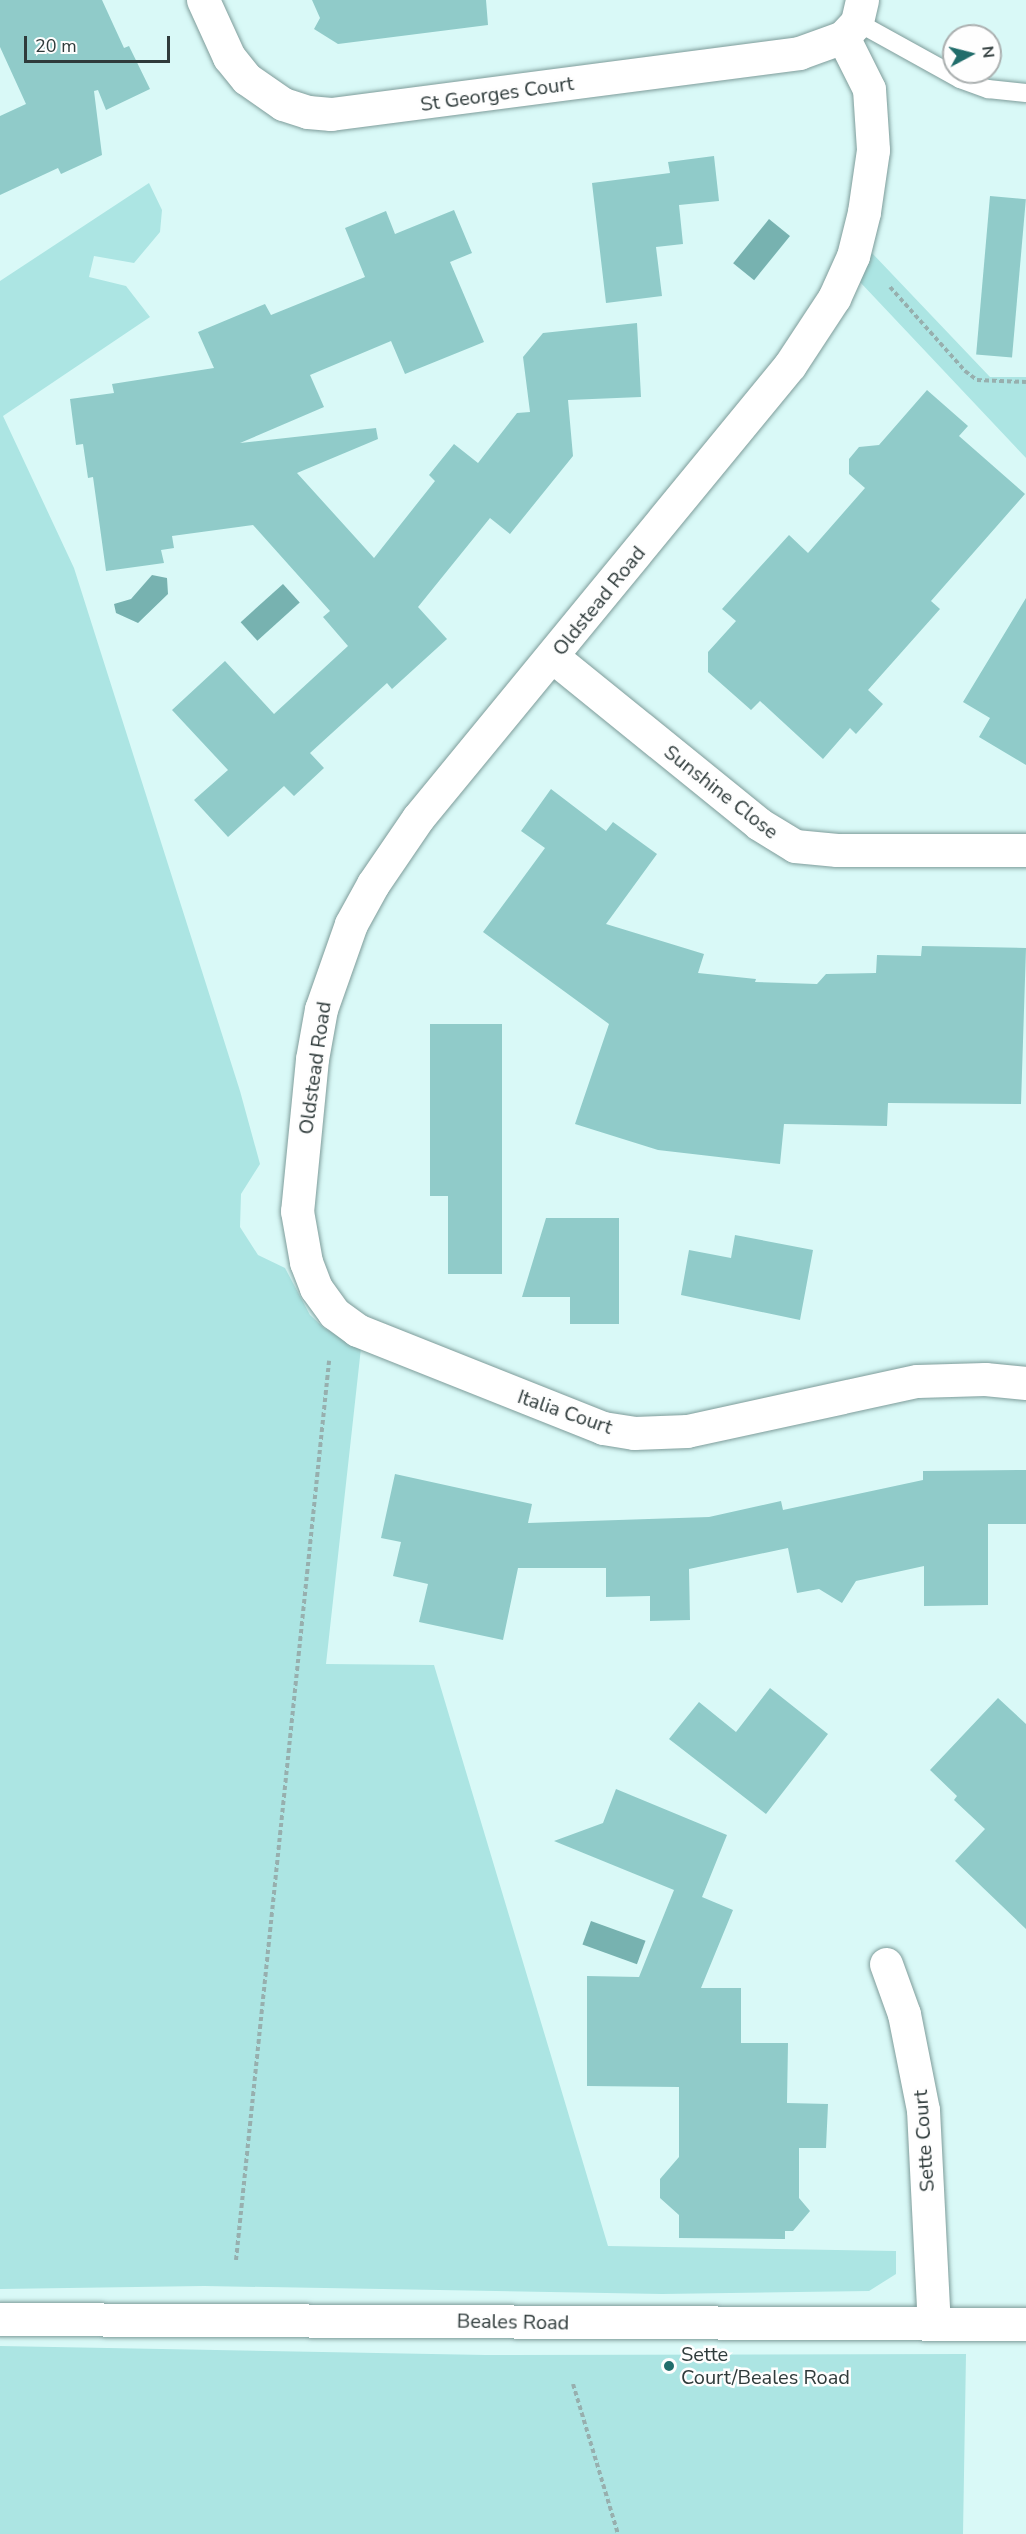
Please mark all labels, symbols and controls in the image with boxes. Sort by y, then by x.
scale bar [27,24,172,62]
north arrow [942,24,1002,84]
text: 20 m [35,34,77,58]
text: N [976,45,1000,59]
street label: St Georges Court [419,71,575,117]
street label: Oldstead Road [548,541,650,661]
street label: Sunshine Close [659,740,783,844]
street label: Oldstead Road [294,1000,336,1136]
street label: Italia Court [514,1385,616,1439]
street label: Sette Court [908,2089,940,2193]
street label: Beales Road [457,2309,569,2335]
place label: Sette Court/Beales Road [681,2342,850,2389]
marker: Sette Court/Beales Road [662,2359,676,2373]

